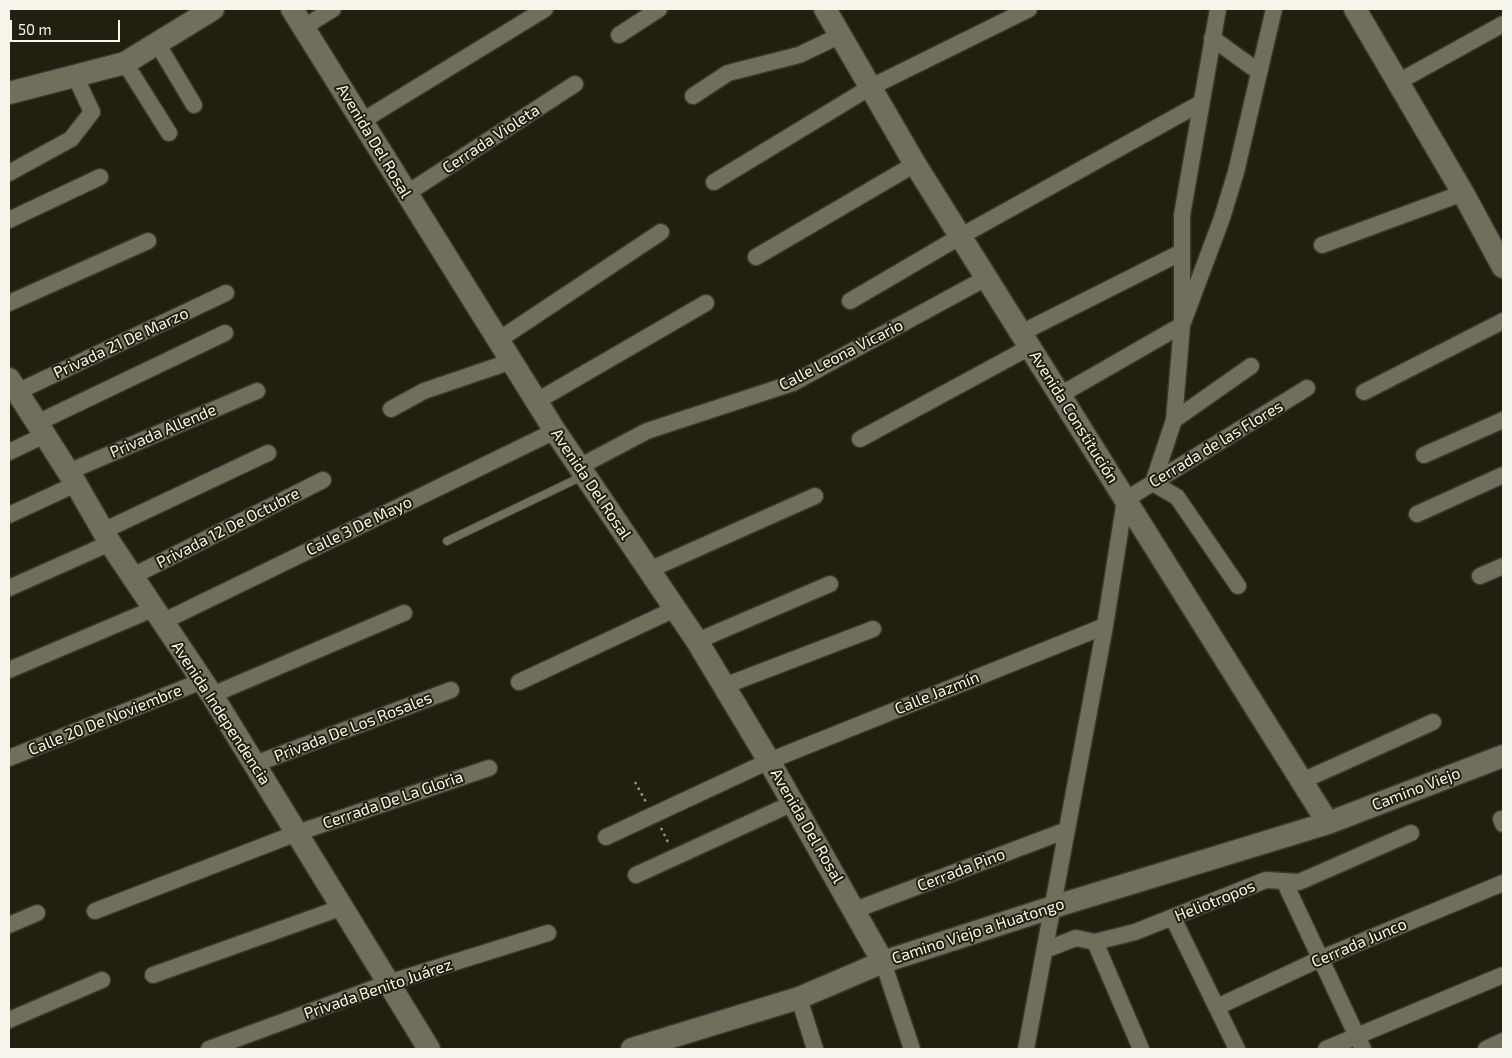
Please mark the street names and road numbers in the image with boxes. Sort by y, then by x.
street label: Avenida Del Rosal [332,81,416,201]
street label: Cerrada Violeta [439,100,543,178]
street label: Privada 21 De Marzo [50,303,192,383]
street label: Calle Leona Vicario [776,315,906,395]
street label: Avenida Constitución [1025,347,1123,487]
street label: Cerrada de las Flores [1146,396,1286,492]
street label: Privada Allende [107,400,219,462]
street label: Avenida Del Rosal [547,425,635,543]
street label: Privada 12 De Octubre [153,484,303,572]
street label: Calle 3 De Mayo [303,492,415,560]
street label: Avenida Independencia [167,638,275,788]
street label: Calle Jazmín [892,667,982,719]
street label: Calle 20 De Noviembre [25,680,185,760]
street label: Privada De Los Rosales [271,688,435,766]
street label: Camino Viejo [1369,763,1463,815]
street label: Avenida Del Rosal [766,765,848,887]
street label: Cerrada De La Gloria [320,767,466,833]
street label: Cerrada Pino [914,844,1008,896]
street label: Heliotropos [1172,876,1258,926]
street label: Camino Viejo a Huatongo [889,894,1067,968]
street label: Cerrada Junco [1309,914,1409,972]
street label: Privada Benito Juárez [301,955,455,1023]

